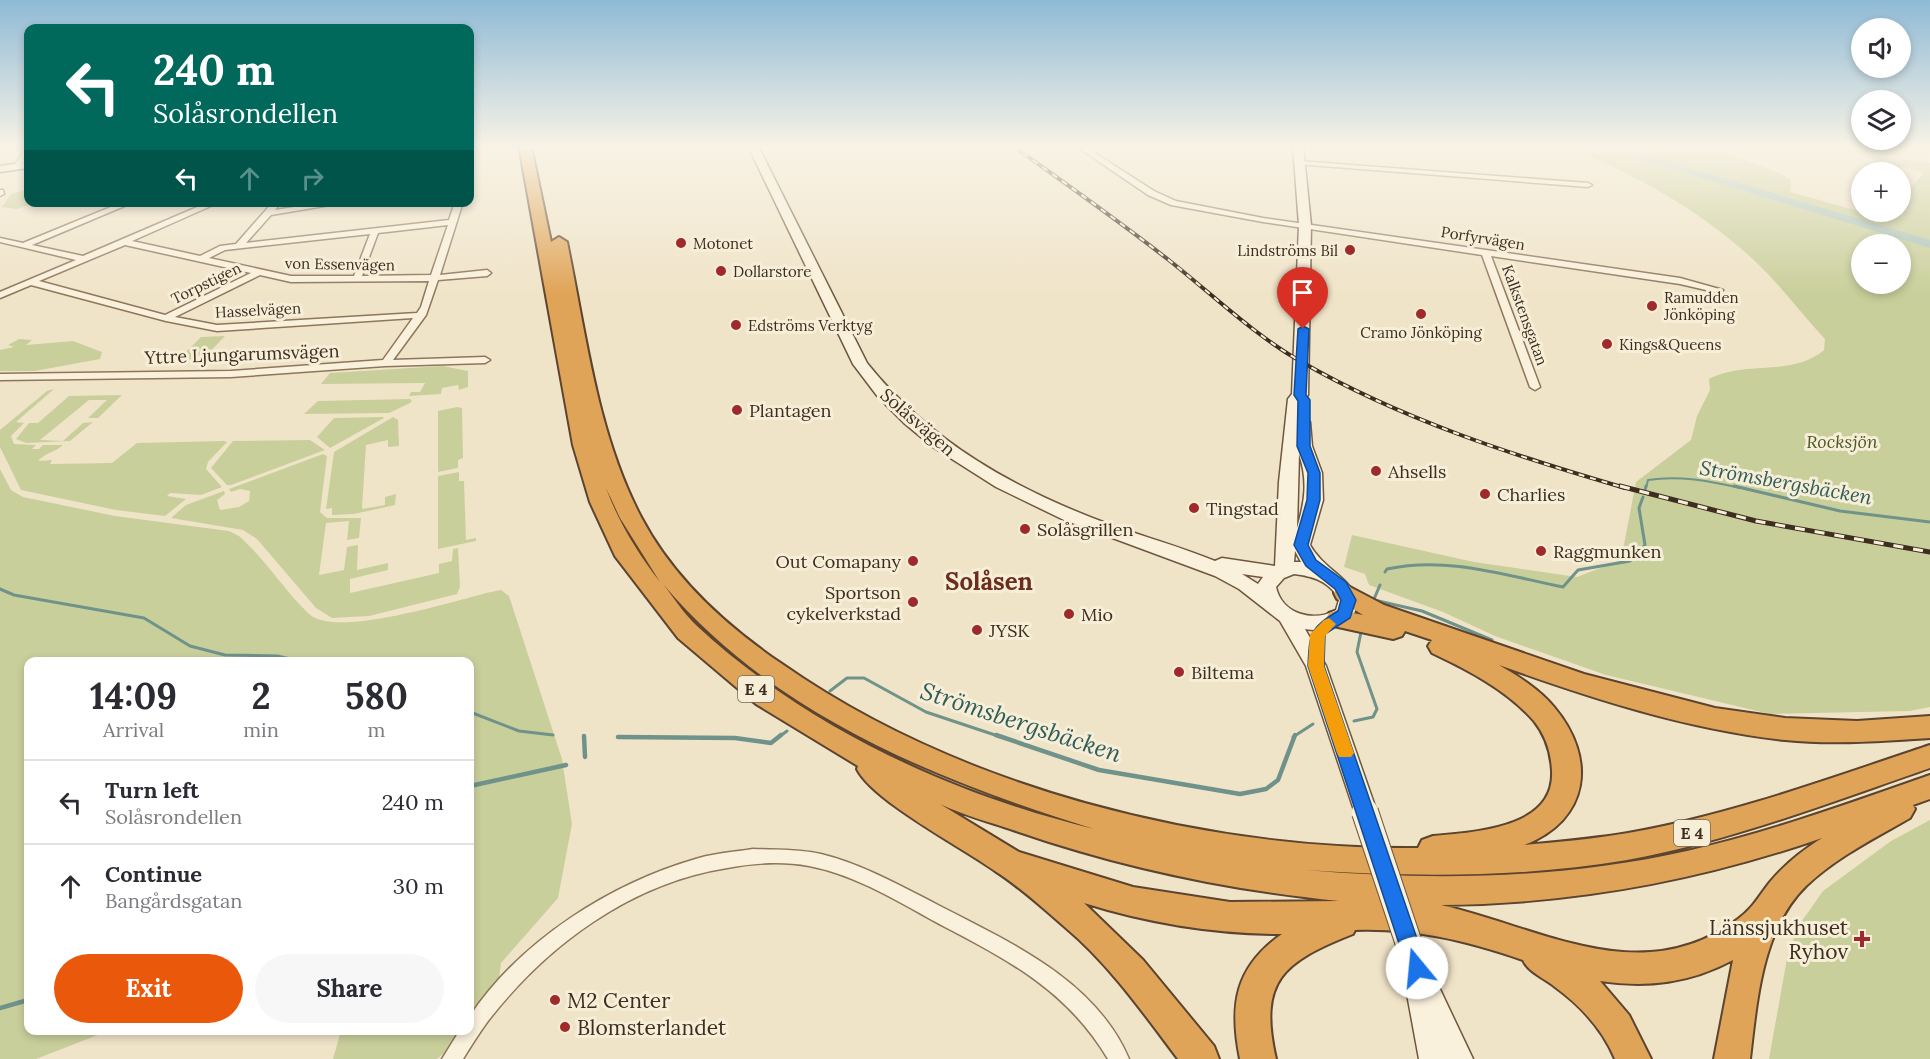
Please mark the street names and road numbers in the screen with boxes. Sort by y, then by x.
street label: Porfyrvägen [1440,222,1526,254]
street label: von Essenvägen [285,254,395,274]
street label: Torpstigen [168,258,244,308]
street label: Kalkstensgatan [1498,262,1552,368]
street label: Hasselvägen [215,298,301,322]
street label: Yttre Ljungarumsvägen [143,339,340,369]
street label: Solåsvägen [876,383,960,461]
road number: E 4 [738,676,774,702]
road number: E 4 [1674,820,1710,846]

